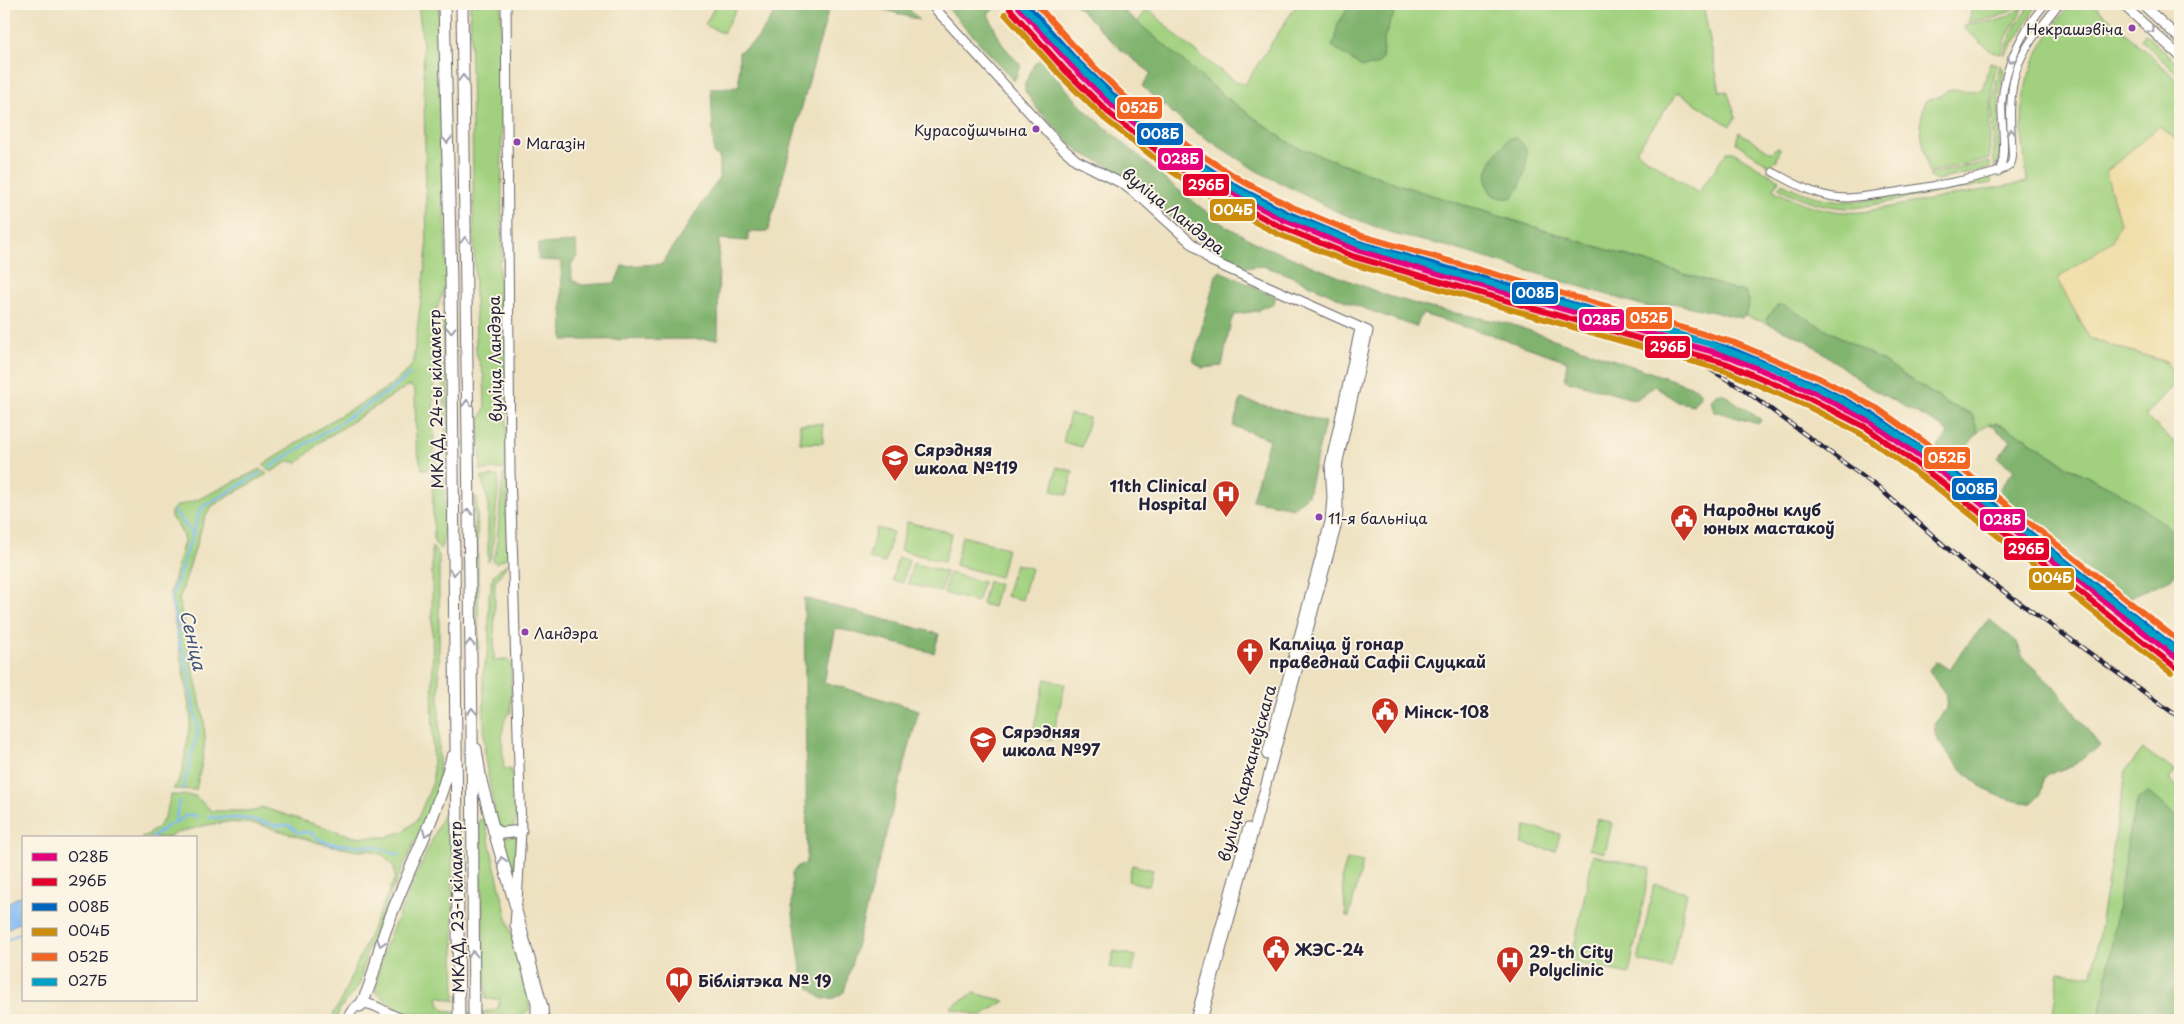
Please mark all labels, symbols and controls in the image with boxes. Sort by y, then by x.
place label: Некрашэвіча [2026,17,2124,40]
marker: Некрашэвіча [2127,23,2137,33]
one-way arrow [2146,24,2155,33]
one-way arrow [2007,55,2018,64]
one-way arrow [457,74,468,82]
line badge: 052Б [1116,96,1163,120]
text: 052Б [1120,97,1158,118]
place label: Курасоўшчына [914,118,1028,141]
line badge: 008Б [1136,122,1184,146]
text: 008Б [1141,123,1180,144]
marker: Курасоўшчына [1031,124,1041,134]
one-way arrow [2006,127,2016,135]
place label: Магазін [526,131,586,154]
one-way arrow [442,136,453,144]
marker: Магазін [512,137,522,147]
line badge: 028Б [1157,147,1204,171]
text: 028Б [1161,148,1199,169]
street label: вуліца Ландэра [1117,161,1231,259]
line badge: 296Б [1182,173,1230,197]
text: 296Б [1188,174,1225,195]
line badge: 004Б [1209,198,1256,222]
text: 004Б [1213,199,1253,220]
one-way arrow [460,236,470,244]
line badge: 008Б [1511,281,1559,305]
text: 008Б [1516,282,1555,303]
street label: вуліца Ландэра [481,296,507,422]
line badge: 052Б [1625,306,1673,330]
text: 052Б [1630,307,1668,328]
line badge: 028Б [1578,308,1625,332]
street label: МКАД, 24-ы кіламетр [421,309,449,489]
text: 028Б [1582,309,1620,330]
one-way arrow [446,326,456,334]
line badge: 296Б [1644,335,1691,359]
text: 296Б [1650,336,1687,357]
one-way arrow [462,399,473,407]
place label: Сярэдняя школа №119 [914,437,1018,479]
school or university icon: Сярэдняя школа №119 [880,443,910,482]
line badge: 052Б [1923,446,1971,470]
text: 052Б [1928,447,1966,468]
place label: 11th Clinical Hospital [1109,473,1207,515]
line badge: 008Б [1951,477,1998,501]
text: 008Б [1956,478,1995,499]
hospital icon: 11th Clinical Hospital [1211,479,1241,518]
place label: Народны клуб юных мастакоў [1703,497,1835,539]
public building icon: Народны клуб юных мастакоў [1669,503,1699,542]
place label: 11-я бальніца [1328,506,1428,529]
one-way arrow [463,508,473,516]
line badge: 028Б [1979,508,2026,532]
text: 028Б [1983,509,2021,530]
marker: 11-я бальніца [1314,512,1324,522]
line badge: 296Б [2003,537,2050,561]
text: 296Б [2008,538,2045,559]
line badge: 004Б [2028,567,2075,591]
text: 004Б [2032,567,2072,588]
one-way arrow [449,568,459,576]
water label: Сеніца [174,607,214,674]
place label: Ландэра [534,621,599,644]
marker: Ландэра [520,627,530,637]
place label: Капліца ў гонар праведнай Сафіі Слуцкай [1269,631,1486,673]
church icon: Капліца ў гонар праведнай Сафіі Слуцкай [1235,637,1265,676]
one-way arrow [465,639,475,646]
street label: вуліца Каржанеўскага [1211,682,1281,864]
public building icon: Мінск-108 [1370,696,1400,735]
place label: Мінск-108 [1404,699,1489,723]
one-way arrow [466,707,477,715]
place label: Сярэдняя школа №97 [1002,719,1101,761]
school or university icon: Сярэдняя школа №97 [968,725,998,764]
street label: МКАД, 23-і кіламетр [442,821,469,993]
one-way arrow [421,828,432,837]
legend [22,836,198,1002]
text: 028Б [68,844,108,867]
one-way arrow [498,857,508,865]
text: 296Б [68,868,107,891]
text: 008Б [68,894,109,917]
text: 004Б [68,918,110,941]
public building icon: ЖЭС-24 [1261,934,1291,973]
place label: ЖЭС-24 [1294,937,1364,961]
one-way arrow [376,938,386,946]
place label: 29-th City Polyclinic [1529,939,1613,981]
text: 052Б [68,944,109,967]
hospital icon: 29-th City Polyclinic [1495,945,1525,984]
one-way arrow [468,950,478,958]
library icon: Бібліятэка № 19 [664,965,694,1004]
text: 027Б [68,968,107,991]
place label: Бібліятэка № 19 [698,968,832,992]

